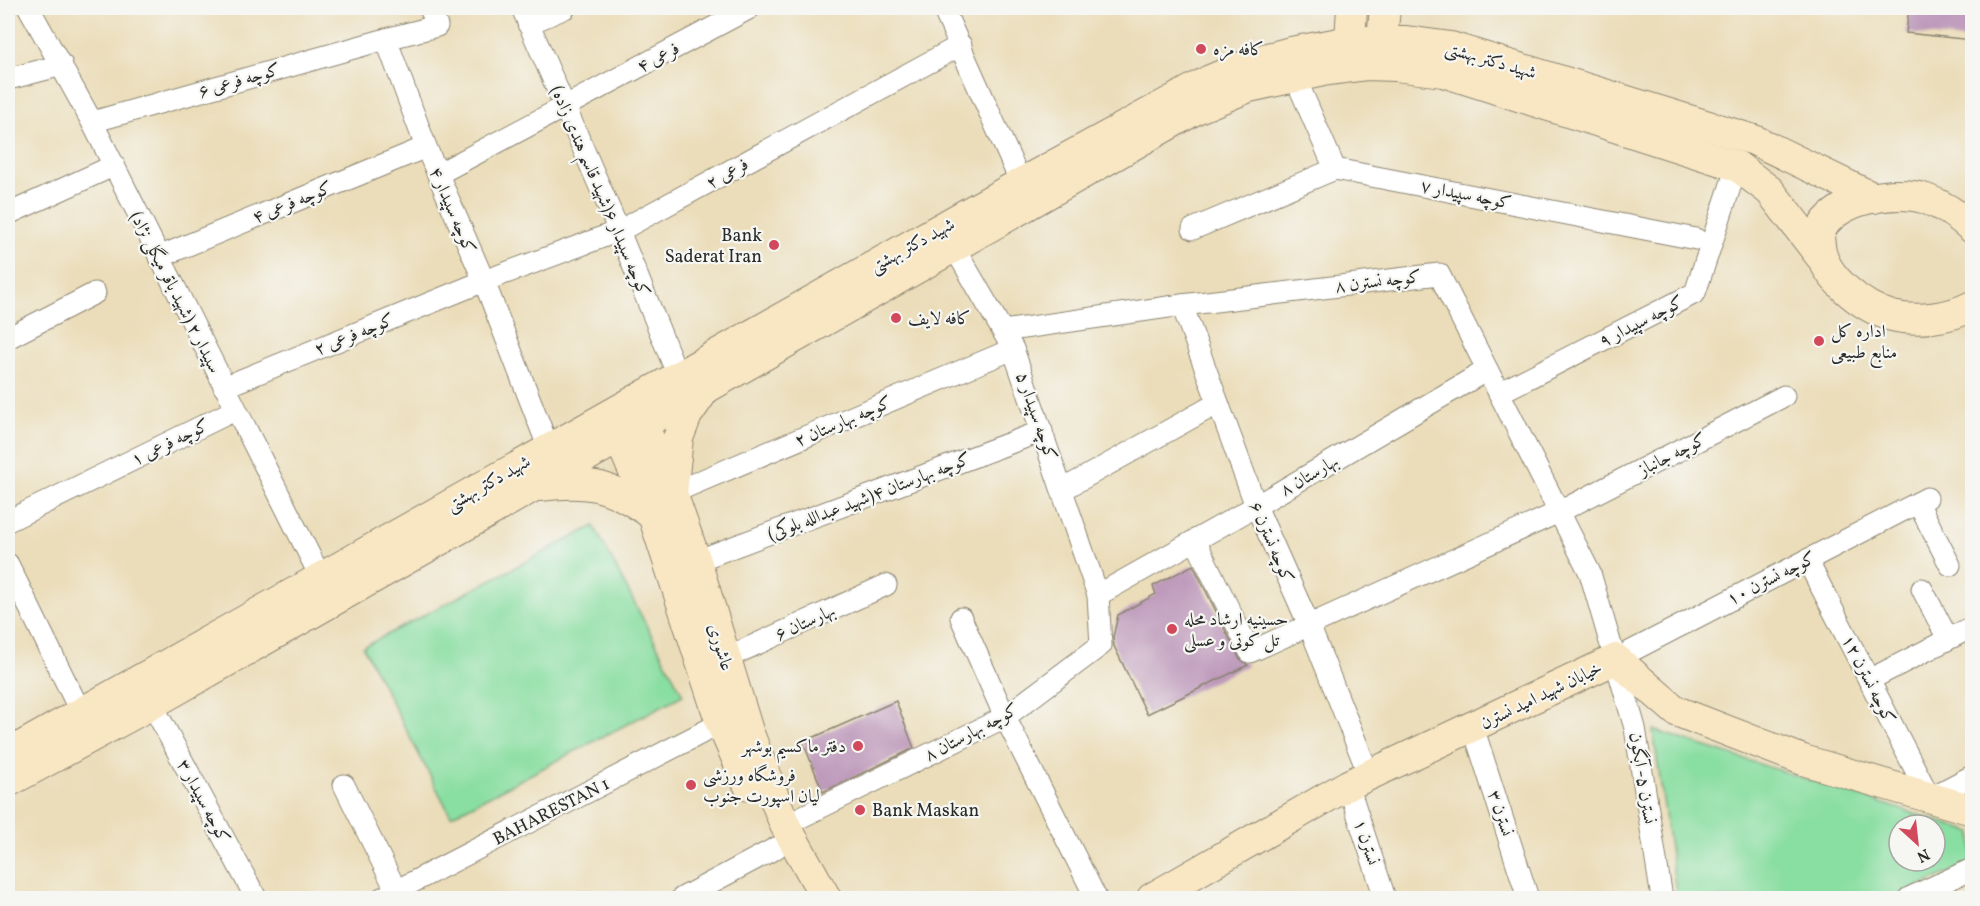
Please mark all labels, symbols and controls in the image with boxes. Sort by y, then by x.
street label: فرعی ۴ [633,37,684,80]
street label: شهید دکتر بهشتی [1442,37,1539,86]
place label: کافه مزه [1213,38,1264,63]
marker: کافه مزه [1194,42,1208,56]
street label: کوچه فرعی ۶ [195,58,283,105]
street label: کوچه سپیدار ۶(شهید قاسم هندی زاده) [540,82,655,303]
street label: فرعی ۲ [702,152,753,196]
street label: کوچه سپیدار ۴ [422,163,481,258]
street label: کوچه سپیدار ۷ [1418,174,1513,217]
street label: کوچه فرعی ۴ [249,176,336,231]
street label: سپیدار ۲ (شهید باقر میگلی نژاد) [123,207,227,378]
street label: شهید دکتر بهشتی [866,213,960,280]
place label: Bank Saderat Iran [665,224,762,270]
marker: Bank Saderat Iran [767,238,781,252]
street label: کوچه نسترن ۸ [1334,265,1423,300]
street label: کوچه سپیدار ۹ [1595,290,1688,354]
place label: کافه لایف [908,307,971,332]
street label: کوچه فرعی ۲ [311,308,398,363]
marker: کافه لایف [889,311,903,325]
place label: اداره کل منابع طبیعی [1831,320,1897,368]
marker: اداره کل منابع طبیعی [1812,334,1826,348]
street label: کوچه سپیدار ۵ [1009,369,1062,464]
street label: کوچه بهارستان ۲ [791,391,896,454]
street label: کوچه فرعی ۱ [127,414,214,473]
street label: کوچه جانباز [1632,427,1711,484]
street label: کوچه بهارستان ۴(شهید عبدالله بلوکی) [764,446,975,548]
street label: بهارستان ۸ [1276,449,1344,503]
street label: شهید دکتر بهشتی [442,450,536,519]
street label: کوچه نسترن ۶ [1242,498,1299,587]
street label: کوچه نسترن ۱۰ [1723,546,1821,613]
street label: بهارستان ۶ [771,599,840,648]
place label: حسینیه ارشاد محله تل کوتی و عسلی [1184,608,1288,654]
street label: عاشوری [701,621,739,674]
marker: حسینیه ارشاد محله تل کوتی و عسلی [1165,622,1179,636]
street label: کوچه نسترن ۱۲ [1834,631,1901,729]
street label: خیابان شهید امید نسترن [1476,656,1607,737]
street label: کوچه بهارستان ۸ [920,698,1023,769]
street label: نسترن ۵- آبگون [1622,731,1662,826]
place label: دفتر ماکسیم بوشهر [740,735,846,764]
marker: دفتر ماکسیم بوشهر [851,739,865,753]
street label: کوچه سپیدار ۳ [170,755,235,848]
place label: فروشگاه ورزشی لیان اسپورت جنوب [703,763,820,810]
street label: BAHARESTAN 1 [489,772,614,852]
marker: فروشگاه ورزشی لیان اسپورت جنوب [684,778,698,792]
street label: نسترن ۳ [1480,787,1519,840]
place label: Bank Maskan [872,799,980,824]
marker: Bank Maskan [853,803,867,817]
north arrow [1887,813,1947,873]
street label: نسترن ۱ [1346,816,1385,869]
text: N [1912,842,1933,867]

